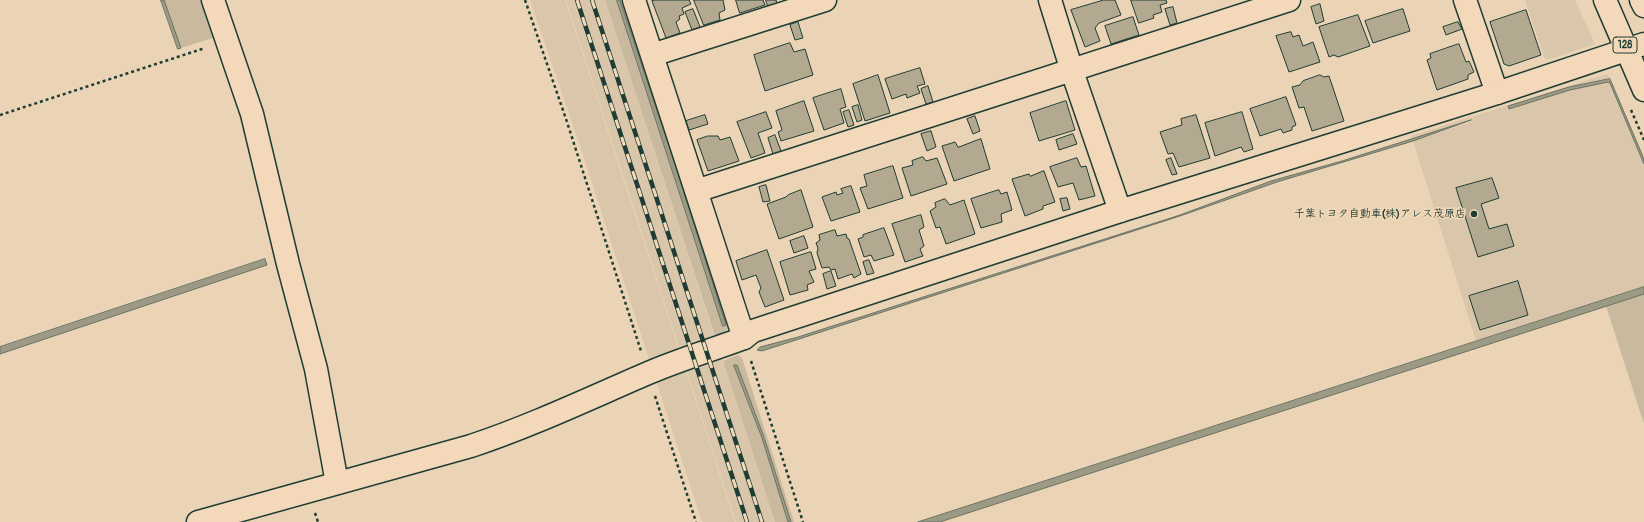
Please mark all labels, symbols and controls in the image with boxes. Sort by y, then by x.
road number: 128 [1613,37,1637,53]
place label: 千葉トヨタ自動車(株)アレス茂原店 [1294,207,1466,221]
marker: 千葉トヨタ自動車(株)アレス茂原店 [1469,209,1479,219]

